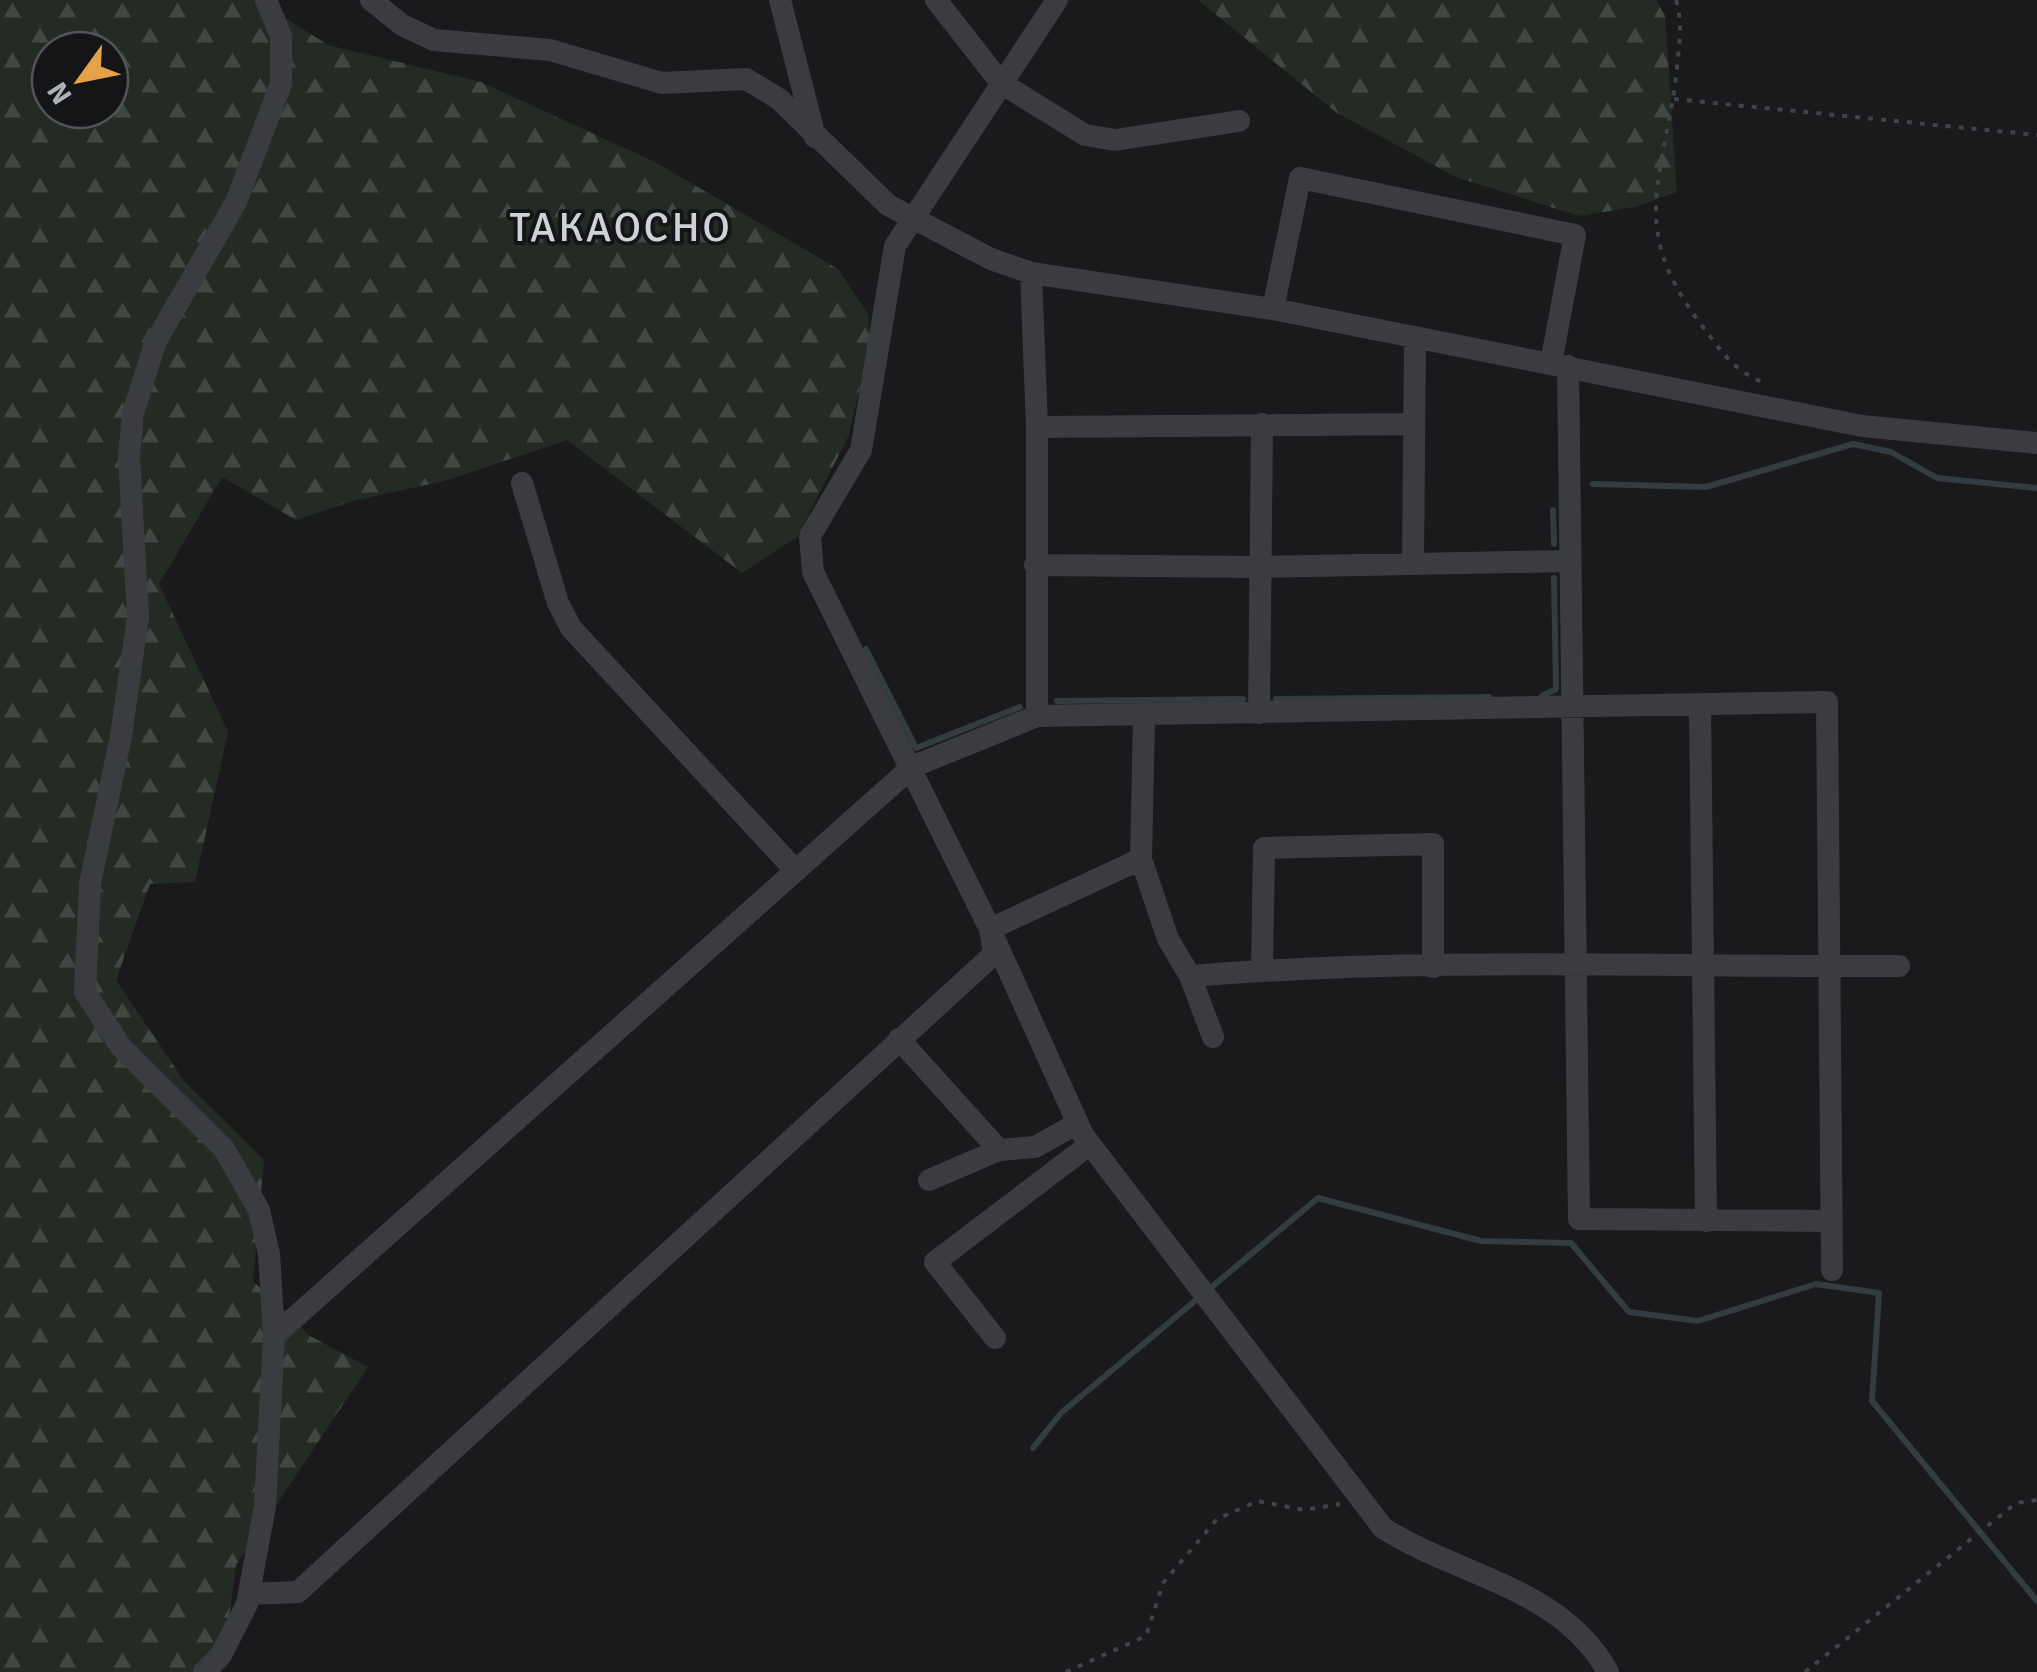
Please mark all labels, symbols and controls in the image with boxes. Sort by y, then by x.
north arrow [30,30,130,130]
text: N [40,76,79,111]
district label: TAKAOCHO [510,202,732,253]

